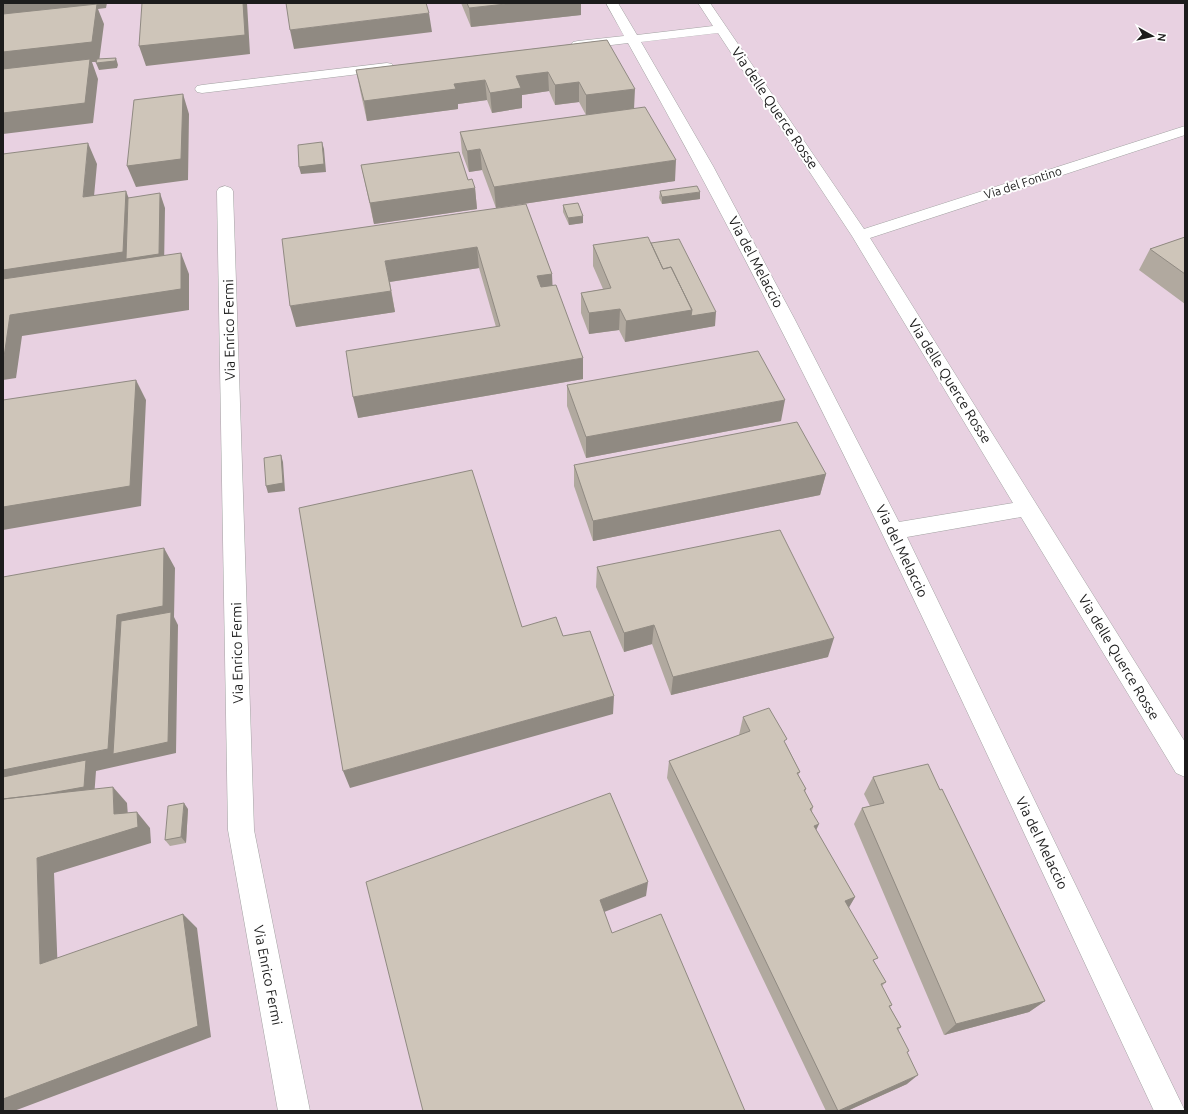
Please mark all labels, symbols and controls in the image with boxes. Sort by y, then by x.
north arrow [1132,16,1172,56]
text: N [1155,32,1168,42]
street label: Via delle Querce Rosse [728,44,822,172]
street label: Via del Fontino [982,164,1063,201]
street label: Via del Melaccio [725,214,787,310]
street label: Via Enrico Fermi [220,279,238,381]
street label: Via delle Querce Rosse [905,316,995,446]
street label: Via del Melaccio [873,502,931,600]
street label: Via delle Querce Rosse [1075,591,1163,723]
street label: Via Enrico Fermi [228,602,246,704]
street label: Via del Melaccio [1013,794,1071,892]
street label: Via Enrico Fermi [250,924,286,1026]

